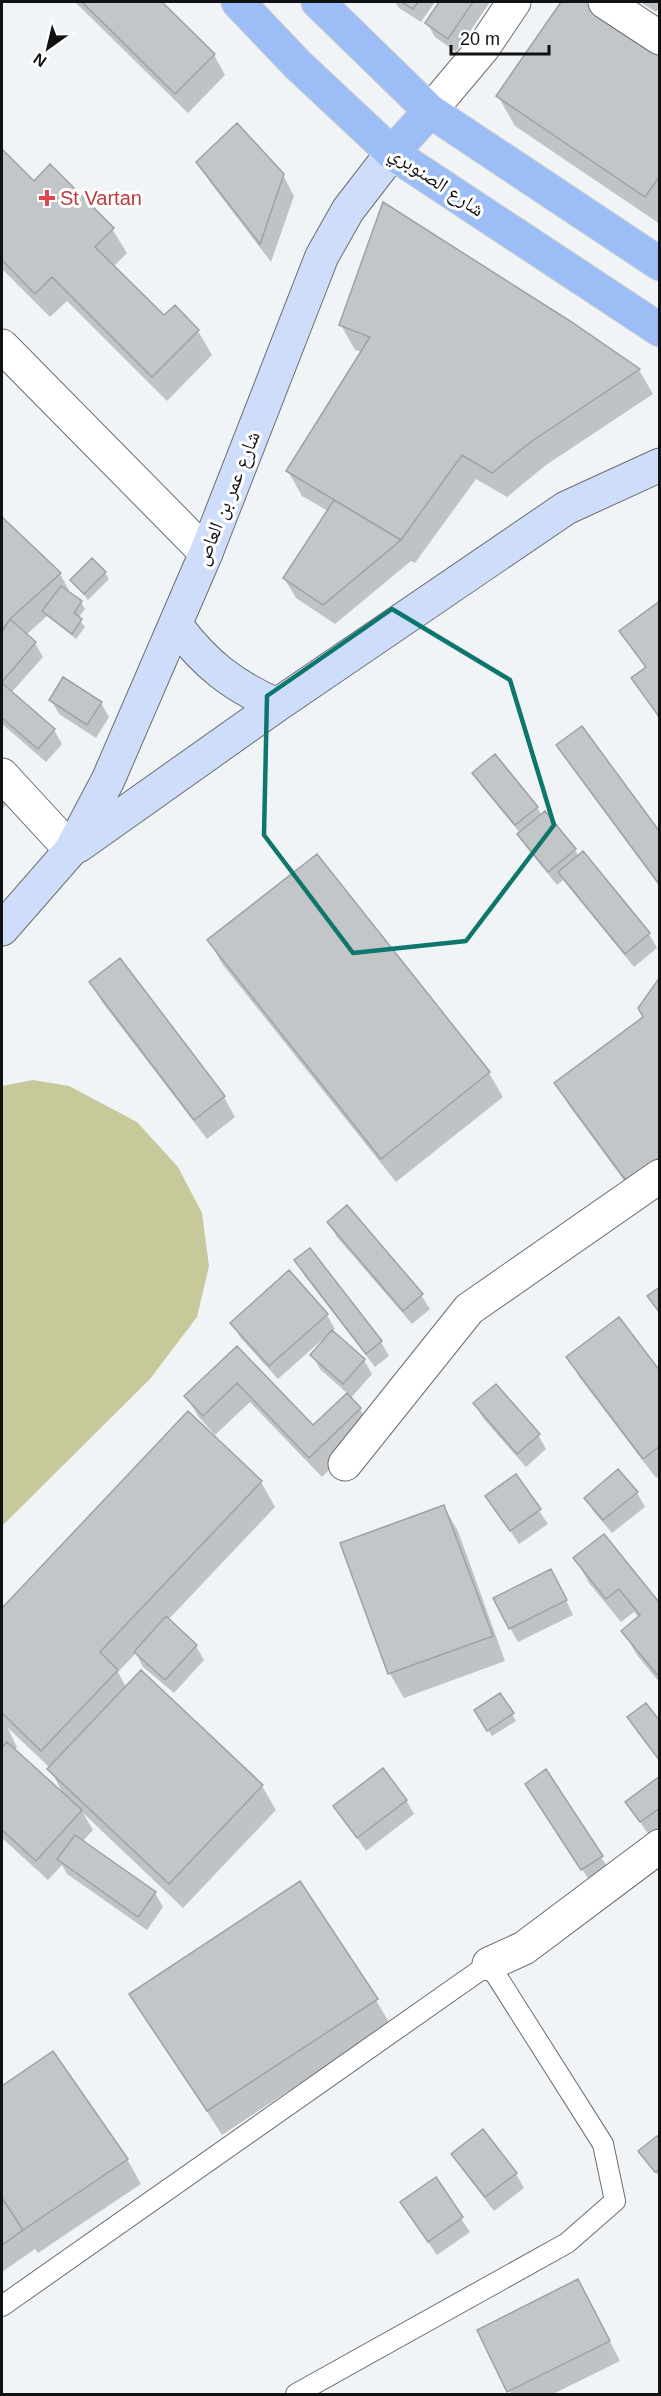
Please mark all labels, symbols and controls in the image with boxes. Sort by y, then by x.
north arrow [18,18,78,78]
scale bar [451,18,548,56]
text: 20 m [460,29,500,49]
text: N [30,50,49,70]
street label: شارع الصنوبري [383,141,488,225]
place label: St Vartan [60,187,142,209]
marker: St Vartan [38,189,56,207]
street label: شارع عمر بن العاص [190,428,266,569]

